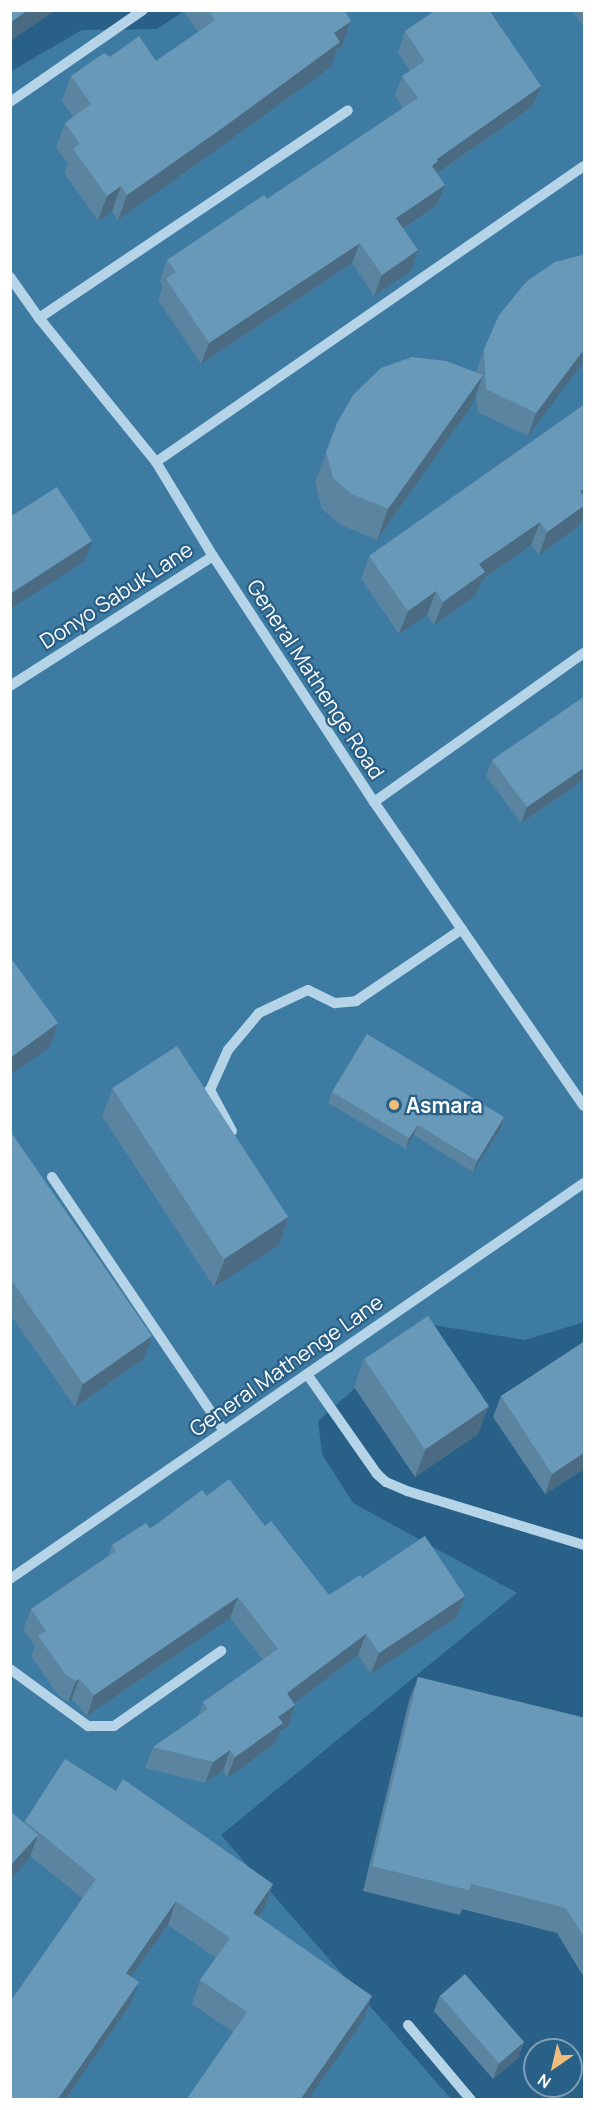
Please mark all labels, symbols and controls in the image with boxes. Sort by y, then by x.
street label: Donyo Sabuk Lane [35,536,197,654]
street label: General Mathenge Road [242,575,390,783]
place label: Asmara [406,1092,483,1118]
marker: Asmara [387,1098,401,1112]
street label: General Mathenge Lane [185,1289,387,1441]
north arrow [523,2038,583,2098]
text: N [533,2069,555,2094]

